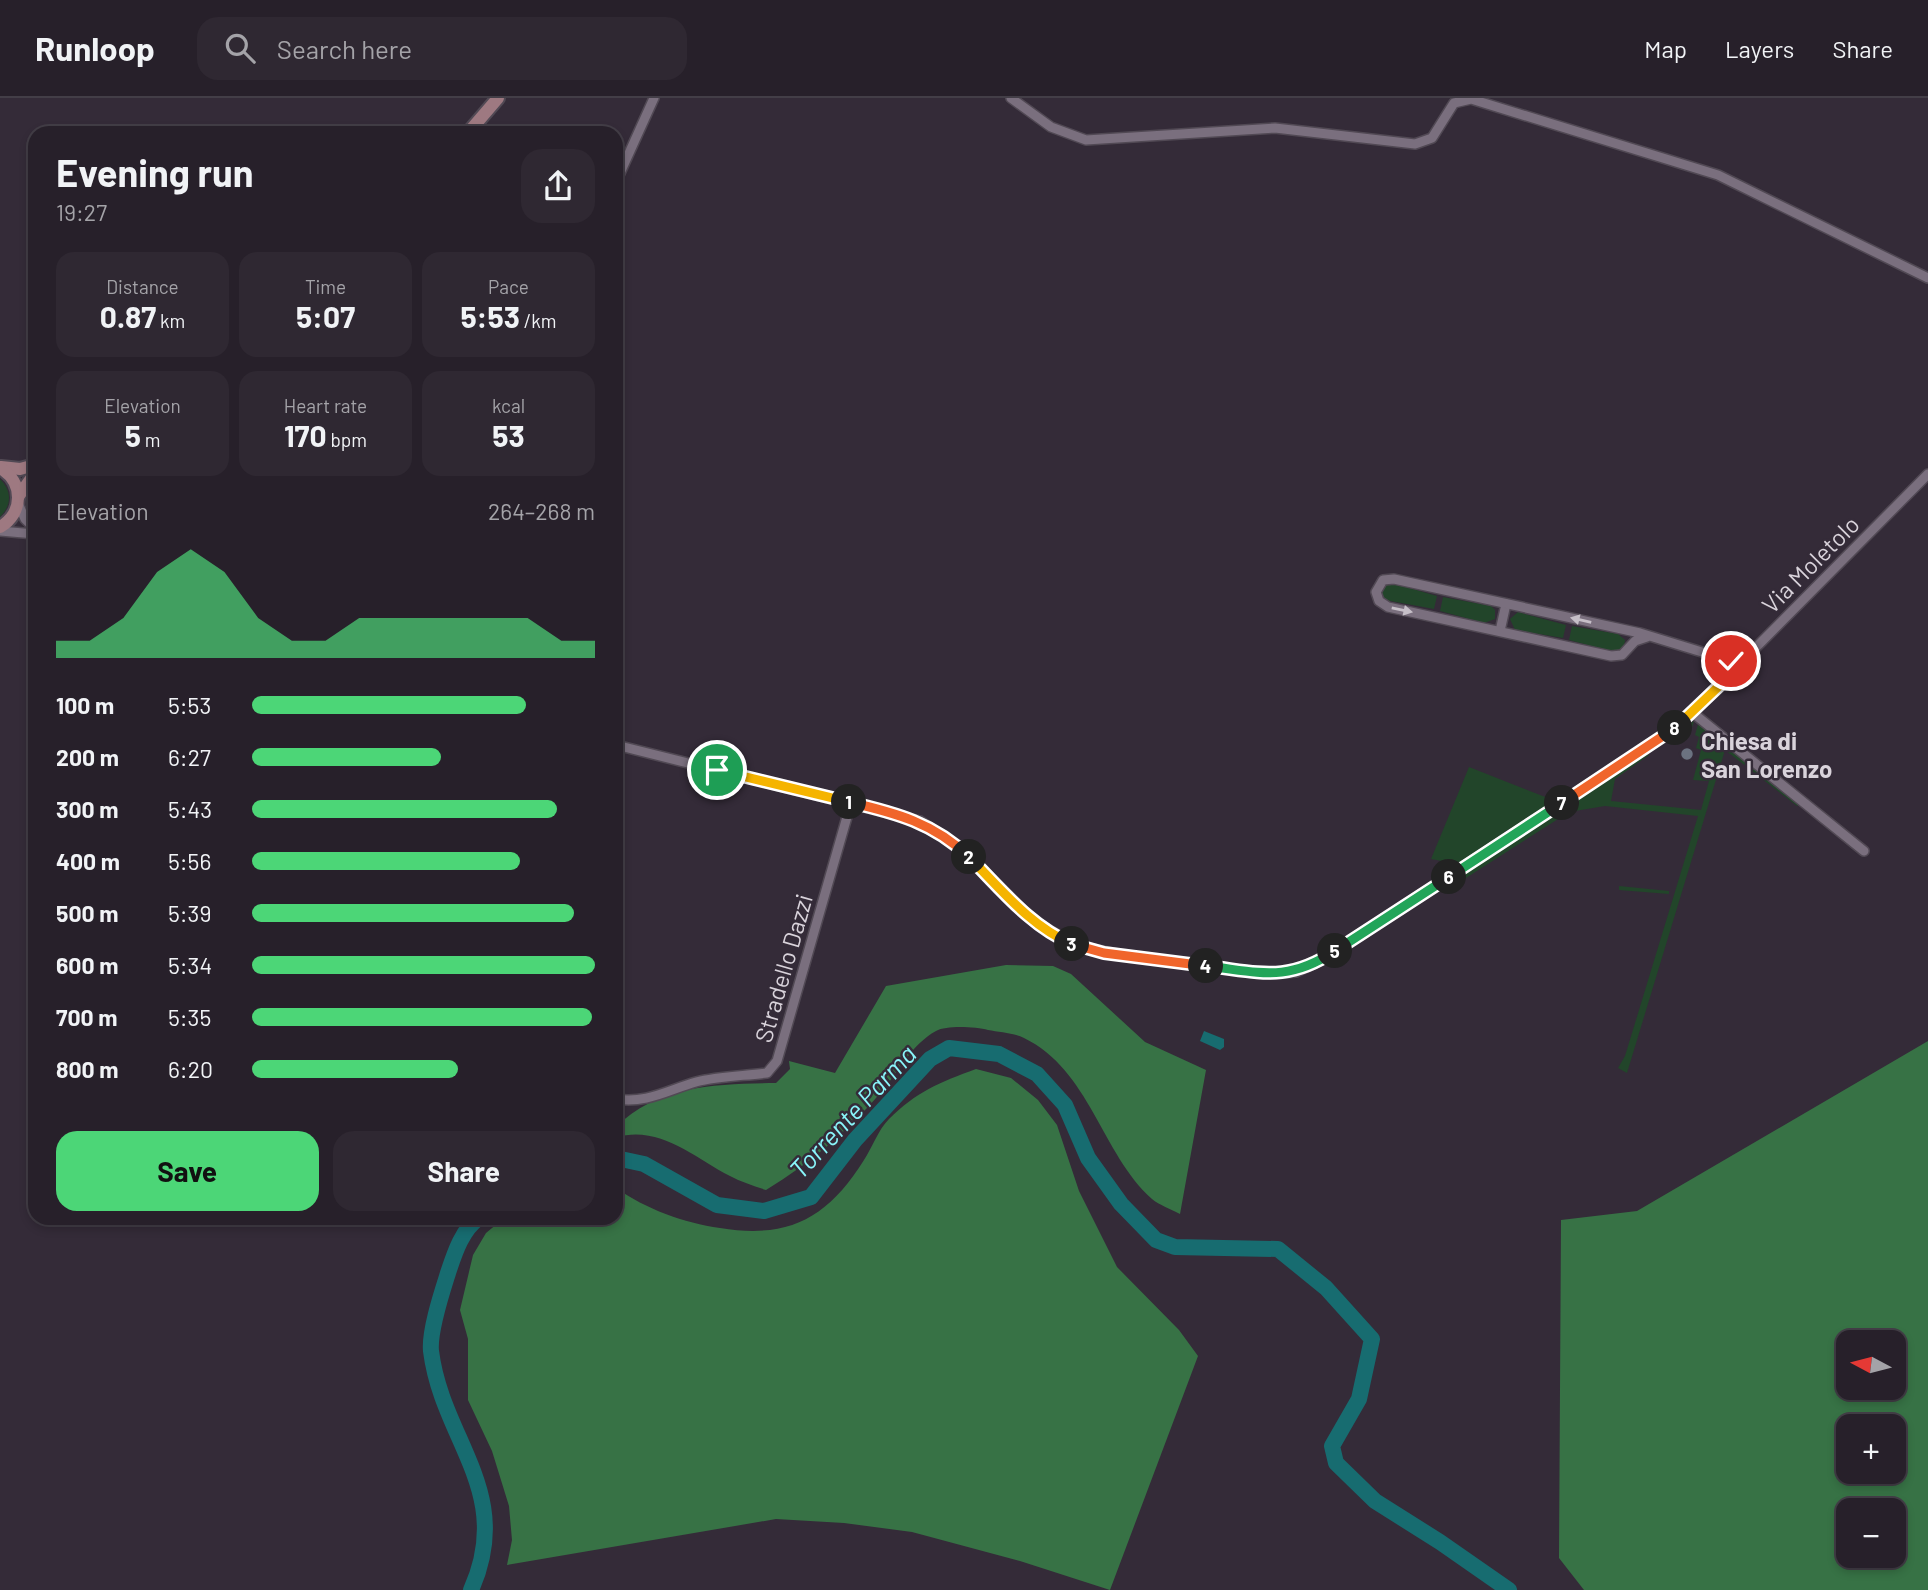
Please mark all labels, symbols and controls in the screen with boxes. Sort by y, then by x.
search box [197,17,687,80]
text: Runloop [35,28,155,68]
icon: search [221,29,259,67]
text: Search here [277,33,412,64]
text: Map [1644,34,1687,63]
text: Layers [1725,34,1794,63]
text: Share [1832,34,1893,63]
text: Evening run [56,149,254,195]
button: share [521,149,595,223]
text: 19:27 [56,198,107,226]
text: Distance [106,275,179,298]
text: Time [305,275,346,298]
text: Pace [488,275,529,298]
text: 0.87 [100,298,156,334]
text: 5:07 [296,298,355,334]
text: 5:53 [460,298,520,334]
text: km [156,309,185,332]
text: /km [520,309,557,332]
text: Elevation [104,394,181,417]
text: Heart rate [284,394,367,417]
text: kcal [492,394,525,417]
text: 5 [125,417,141,453]
text: 170 [284,417,327,453]
text: 53 [492,417,525,453]
text: m [141,428,160,451]
text: bpm [327,428,367,451]
text: Elevation [56,497,149,525]
text: 264–268 m [488,497,595,525]
street label: Via Moletolo [1755,509,1865,619]
one-way arrow [1391,604,1413,615]
one-way arrow [1570,615,1592,626]
pin [1701,631,1761,691]
icon: check [1712,642,1750,680]
text: 100 m [56,691,114,719]
text: 5:53 [168,691,211,719]
pin: 8 [1658,710,1692,746]
text: 8 [1669,716,1680,739]
place label: Chiesa di San Lorenzo [1701,726,1832,783]
pin [687,740,747,800]
text: 200 m [56,743,119,771]
text: 6:27 [168,743,211,771]
marker: Chiesa di San Lorenzo [1679,746,1695,762]
icon: arrive [698,751,736,789]
pin: 1 [832,784,866,820]
pin: 7 [1544,786,1580,820]
text: 1 [845,790,852,813]
text: 7 [1557,791,1566,814]
text: 300 m [56,795,118,823]
text: 5:43 [168,795,212,823]
pin: 2 [951,840,986,874]
text: 2 [963,845,974,868]
text: 400 m [56,847,120,875]
text: 5:56 [168,847,211,875]
pin: 6 [1432,860,1466,894]
text: 6 [1443,865,1454,888]
street label: Stradello Dazzi [748,890,818,1046]
text: 500 m [56,899,118,927]
text: 5:39 [168,899,211,927]
pin: 3 [1054,926,1090,962]
text: 3 [1066,932,1077,955]
pin: 5 [1318,934,1352,968]
text: 5 [1329,939,1340,962]
pin: 4 [1188,948,1224,984]
text: 600 m [56,951,118,979]
text: 5:34 [168,951,212,979]
text: 4 [1200,954,1211,977]
text: 700 m [56,1003,117,1031]
text: 5:35 [168,1003,211,1031]
water label: Torrente Parma [782,1038,922,1184]
text: 800 m [56,1055,118,1083]
text: 6:20 [168,1055,213,1083]
button: Save [56,1131,319,1211]
button: Share [333,1131,595,1211]
north arrow [1836,1330,1906,1400]
map controls [1836,1330,1906,1568]
button: + [1836,1414,1906,1484]
button: − [1836,1498,1906,1568]

